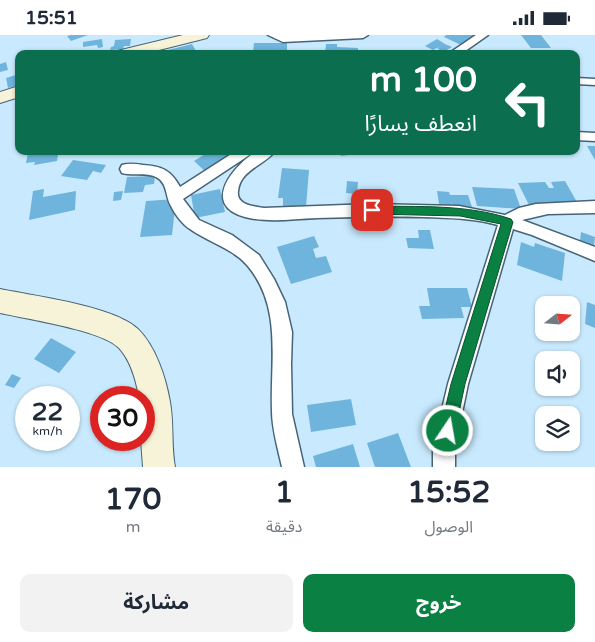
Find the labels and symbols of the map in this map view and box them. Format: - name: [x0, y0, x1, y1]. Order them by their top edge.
- pin: [351, 189, 393, 231]
- north arrow: [535, 296, 580, 341]
- speed limit sign: 30: [90, 386, 155, 451]
- position arrow: [421, 404, 473, 456]

